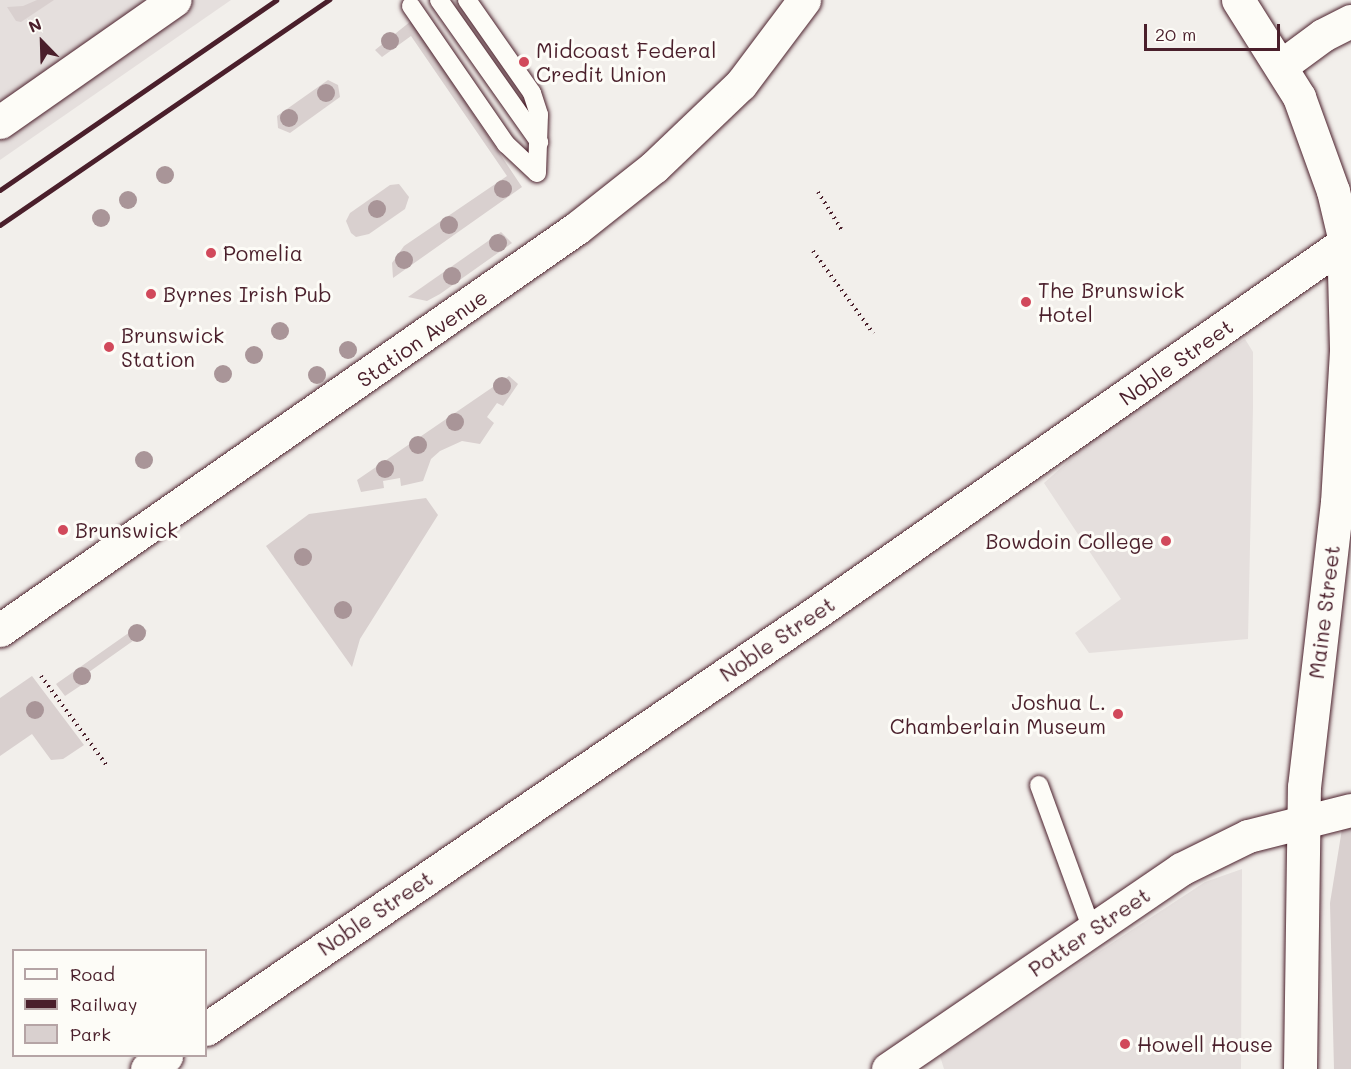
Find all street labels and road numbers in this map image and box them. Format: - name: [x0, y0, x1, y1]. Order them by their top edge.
- street label: Station Avenue: [352, 284, 492, 392]
- street label: Noble Street: [1114, 313, 1238, 411]
- street label: Maine Street: [1303, 544, 1345, 680]
- street label: Noble Street: [715, 591, 839, 687]
- street label: Noble Street: [313, 865, 437, 961]
- street label: Potter Street: [1024, 882, 1154, 982]

